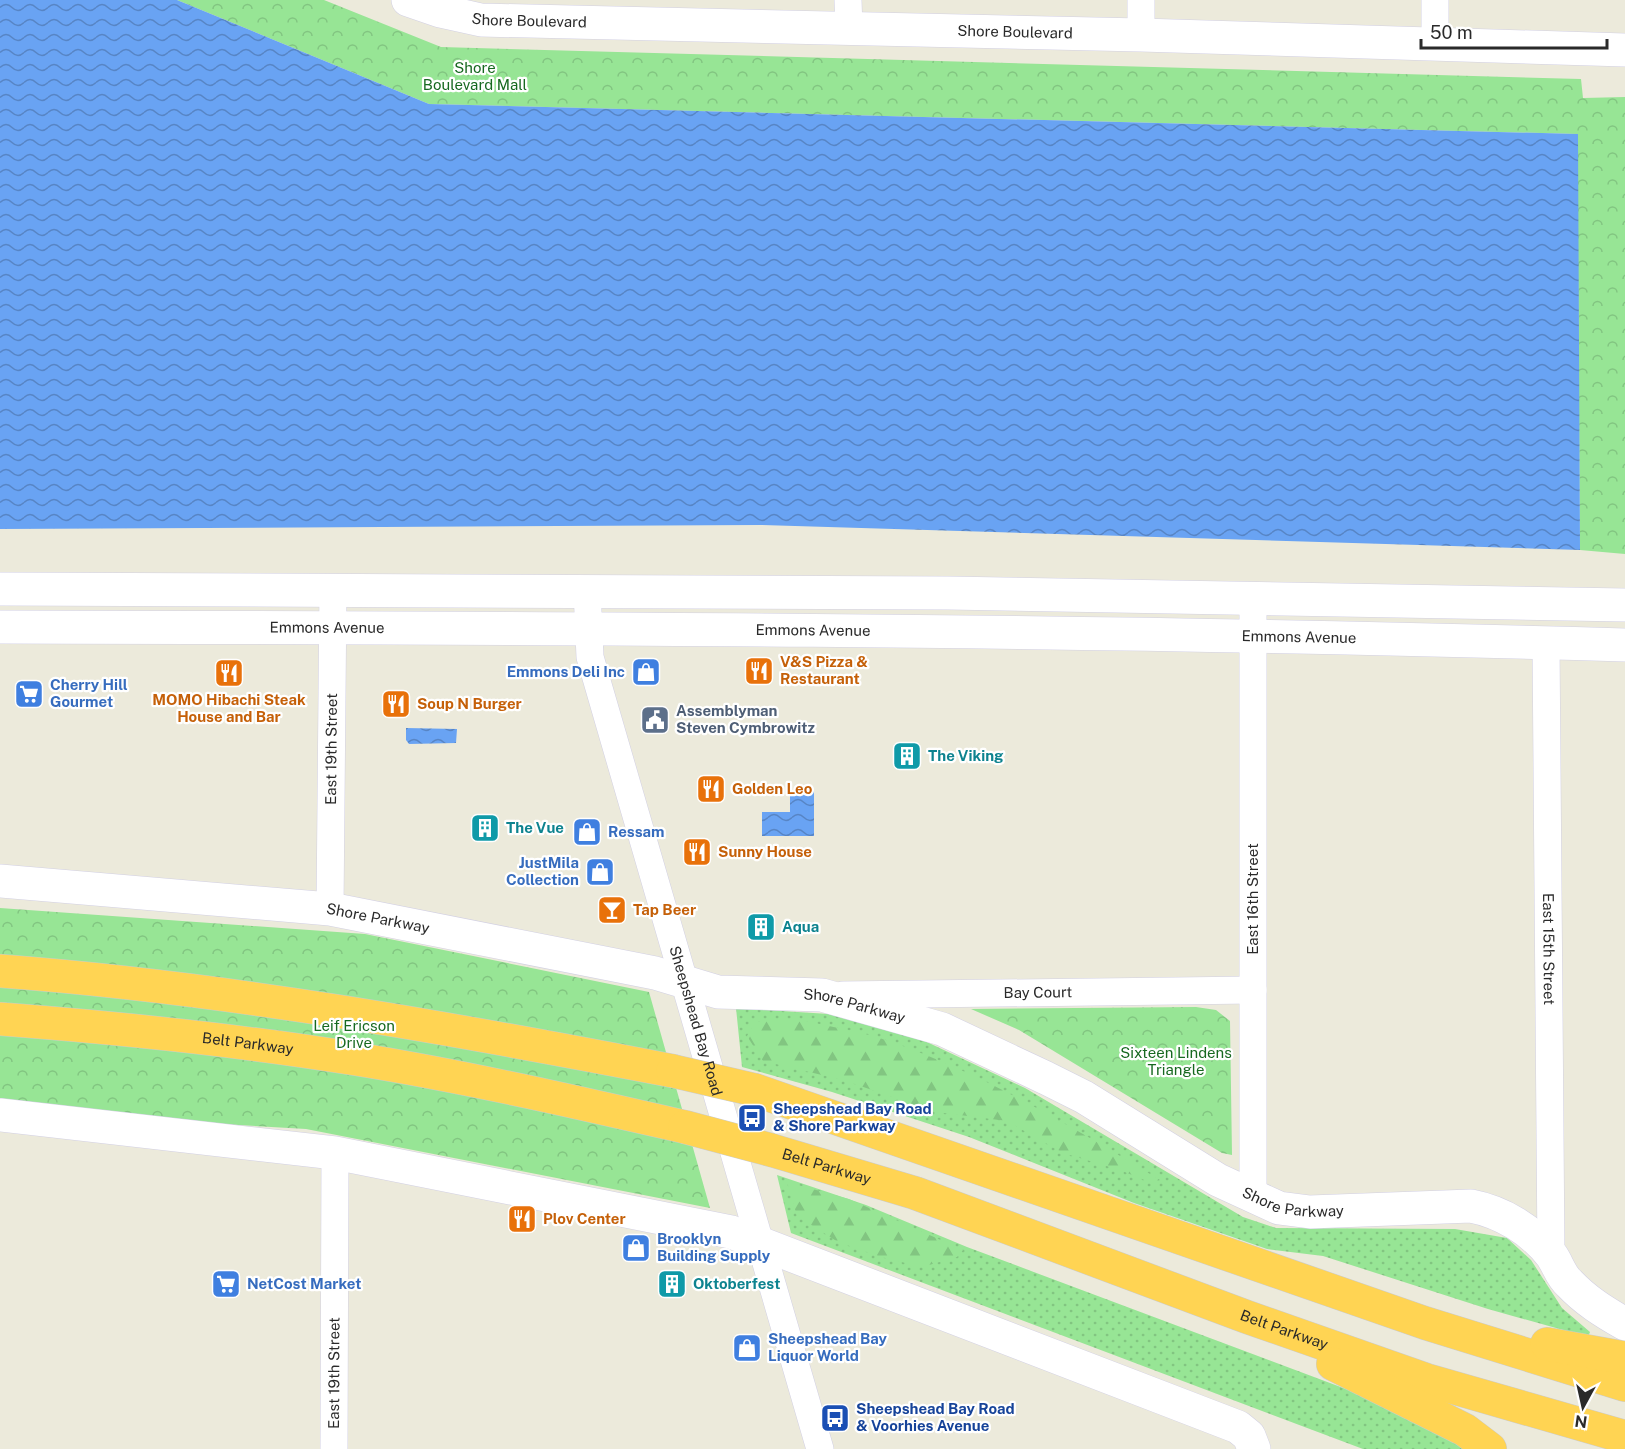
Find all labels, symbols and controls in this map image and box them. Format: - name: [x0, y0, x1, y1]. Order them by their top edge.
- street label: Shore Boulevard: [470, 9, 587, 30]
- scale bar: [1421, 12, 1607, 50]
- street label: Shore Boulevard: [957, 22, 1073, 41]
- text: 50 m: [1430, 22, 1473, 43]
- park label: Shore Boulevard Mall: [423, 59, 527, 93]
- street label: Emmons Avenue: [270, 619, 384, 636]
- street label: Emmons Avenue: [755, 621, 871, 639]
- street label: Emmons Avenue: [1241, 627, 1357, 646]
- place label: V&S Pizza & Restaurant: [780, 653, 868, 687]
- restaurant icon: V&S Pizza & Restaurant: [743, 655, 775, 687]
- shop icon: Emmons Deli Inc: [630, 656, 662, 688]
- restaurant icon: MOMO Hibachi Steak House and Bar: [213, 657, 245, 689]
- place label: Emmons Deli Inc: [507, 663, 625, 680]
- place label: Cherry Hill Gourmet: [50, 676, 128, 710]
- supermarket icon: Cherry Hill Gourmet: [13, 678, 45, 710]
- restaurant icon: Soup N Burger: [380, 688, 412, 720]
- place label: MOMO Hibachi Steak House and Bar: [152, 691, 306, 725]
- street label: East 19th Street: [322, 693, 340, 805]
- place label: Soup N Burger: [417, 695, 522, 712]
- place label: Assemblyman Steven Cymbrowitz: [676, 702, 815, 736]
- public building icon: Assemblyman Steven Cymbrowitz: [639, 704, 671, 736]
- building icon: The Viking: [891, 740, 923, 772]
- place label: The Viking: [928, 747, 1004, 764]
- restaurant icon: Golden Leo: [695, 773, 727, 805]
- place label: Golden Leo: [732, 780, 813, 797]
- building icon: The Vue: [469, 812, 501, 844]
- shop icon: Ressam: [571, 816, 603, 848]
- place label: The Vue: [506, 819, 564, 836]
- place label: Ressam: [608, 823, 665, 840]
- restaurant icon: Sunny House: [681, 836, 713, 868]
- place label: Sunny House: [718, 843, 812, 860]
- street label: East 16th Street: [1244, 843, 1261, 955]
- place label: JustMila Collection: [506, 854, 579, 888]
- shop icon: JustMila Collection: [584, 856, 616, 888]
- street label: East 15th Street: [1540, 893, 1558, 1005]
- bar icon: Tap Beer: [596, 894, 628, 926]
- street label: Shore Parkway: [325, 899, 431, 936]
- place label: Tap Beer: [633, 901, 696, 918]
- building icon: Aqua: [745, 911, 777, 943]
- place label: Aqua: [782, 918, 819, 935]
- street label: Sheepshead Bay Road: [666, 944, 726, 1098]
- street label: Bay Court: [1003, 983, 1073, 1001]
- street label: Shore Parkway: [803, 985, 907, 1026]
- park label: Leif Ericson Drive: [313, 1017, 395, 1051]
- street label: Belt Parkway: [201, 1029, 295, 1057]
- park label: Sixteen Lindens Triangle: [1120, 1044, 1232, 1078]
- place label: Sheepshead Bay Road & Shore Parkway: [773, 1100, 932, 1134]
- bus stop icon: Sheepshead Bay Road & Shore Parkway: [736, 1102, 768, 1134]
- street label: Belt Parkway: [780, 1145, 873, 1187]
- street label: Shore Parkway: [1240, 1183, 1344, 1220]
- restaurant icon: Plov Center: [506, 1203, 538, 1235]
- place label: Plov Center: [543, 1210, 626, 1227]
- place label: Brooklyn Building Supply: [657, 1230, 771, 1264]
- shop icon: Brooklyn Building Supply: [620, 1232, 652, 1264]
- supermarket icon: NetCost Market: [210, 1268, 242, 1300]
- building icon: Oktoberfest: [656, 1268, 688, 1300]
- place label: NetCost Market: [247, 1275, 361, 1292]
- place label: Oktoberfest: [693, 1275, 780, 1292]
- street label: Belt Parkway: [1238, 1306, 1330, 1353]
- street label: East 19th Street: [325, 1317, 342, 1429]
- place label: Sheepshead Bay Liquor World: [768, 1330, 888, 1364]
- shop icon: Sheepshead Bay Liquor World: [731, 1332, 763, 1364]
- north arrow: [1553, 1377, 1613, 1437]
- place label: Sheepshead Bay Road & Voorhies Avenue: [856, 1400, 1015, 1434]
- bus stop icon: Sheepshead Bay Road & Voorhies Avenue: [819, 1402, 851, 1434]
- text: N: [1573, 1411, 1589, 1432]

